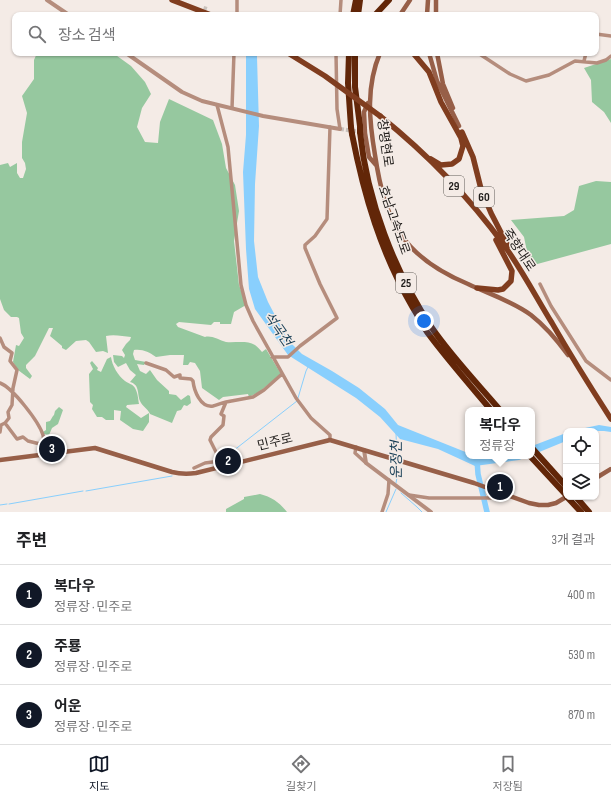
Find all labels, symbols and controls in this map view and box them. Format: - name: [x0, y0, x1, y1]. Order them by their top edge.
- search box: [12, 12, 599, 56]
- icon: search: [26, 23, 48, 45]
- text: 장소 검색: [58, 26, 116, 45]
- street label: 창평현로: [374, 118, 396, 168]
- road number: 29: [444, 176, 464, 196]
- street label: 호남고속도로: [375, 183, 413, 257]
- road number: 60: [474, 187, 494, 207]
- street label: 죽향대로: [499, 226, 539, 274]
- road number: 25: [396, 273, 416, 293]
- water label: 석곡천: [260, 308, 297, 351]
- your location: [414, 311, 434, 331]
- popup: [465, 407, 535, 459]
- text: 복다우: [479, 416, 521, 435]
- map controls: [563, 428, 599, 500]
- button: locate: [563, 428, 599, 464]
- street label: 민주로: [256, 430, 294, 454]
- pin: 3: [39, 434, 65, 464]
- text: 정류장: [479, 438, 515, 454]
- water label: 운정천: [388, 440, 405, 479]
- pin: 2: [215, 446, 241, 476]
- button: layers: [563, 464, 599, 500]
- pin: 1: [487, 472, 513, 502]
- text: 주변: [16, 531, 47, 551]
- text: 3개 결과: [552, 532, 595, 548]
- text: 복다우: [54, 577, 95, 596]
- text: 1: [26, 587, 32, 603]
- text: 400 m: [568, 587, 595, 603]
- text: 정류장 · 민주로: [54, 599, 132, 615]
- text: 주룡: [54, 637, 82, 656]
- text: 2: [26, 647, 32, 663]
- text: 530 m: [568, 647, 595, 663]
- text: 정류장 · 민주로: [54, 659, 132, 675]
- text: 어운: [54, 697, 82, 716]
- text: 3: [26, 707, 32, 723]
- text: 870 m: [568, 707, 595, 723]
- text: 정류장 · 민주로: [54, 719, 132, 735]
- tab: 지도: [88, 753, 110, 793]
- tab: 길찾기: [286, 753, 316, 793]
- tab: 저장됨: [493, 753, 523, 793]

